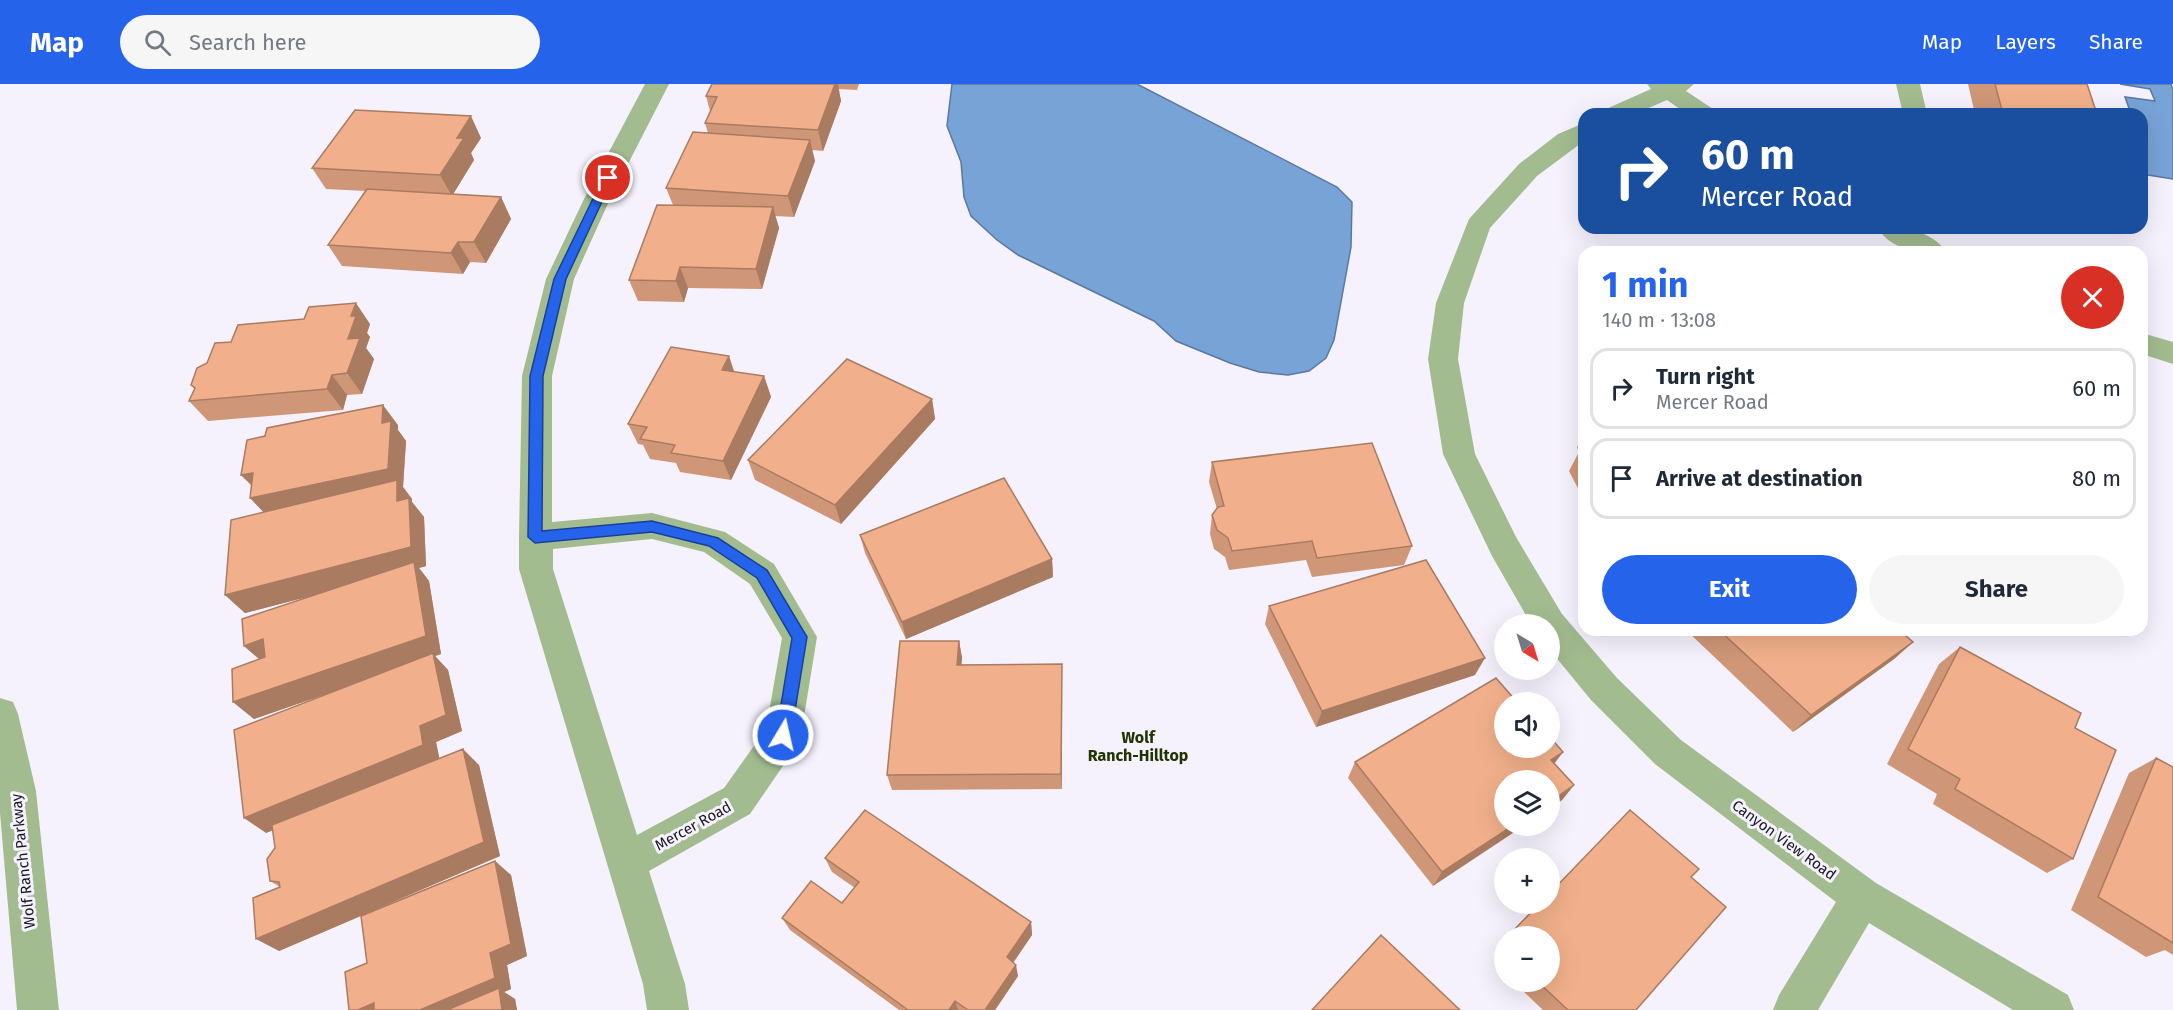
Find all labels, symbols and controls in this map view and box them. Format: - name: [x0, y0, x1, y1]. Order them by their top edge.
- search box: [120, 15, 540, 69]
- text: Map: [30, 26, 84, 59]
- icon: search: [141, 26, 174, 59]
- text: Search here: [189, 29, 307, 56]
- text: Map: [1922, 29, 1962, 55]
- text: Layers: [1995, 29, 2056, 55]
- text: Share: [2089, 29, 2143, 55]
- text: 60 m: [1701, 130, 1795, 180]
- icon: right: [1602, 132, 1680, 210]
- pin: [582, 152, 633, 203]
- icon: arrive: [591, 161, 624, 194]
- text: Mercer Road: [1701, 181, 1853, 213]
- text: 1 min: [1602, 263, 1689, 307]
- button: close: [2061, 266, 2124, 329]
- text: 140 m · 13:08: [1602, 308, 1716, 332]
- text: Turn right: [1656, 363, 1755, 390]
- icon: right: [1605, 372, 1638, 405]
- text: 60 m: [2072, 375, 2121, 402]
- text: Mercer Road: [1656, 390, 1769, 414]
- icon: arrive: [1605, 462, 1638, 495]
- text: Arrive at destination: [1656, 465, 1863, 492]
- text: 80 m: [2072, 465, 2121, 492]
- button: Exit: [1602, 555, 1857, 624]
- button: Share: [1869, 555, 2124, 624]
- north arrow: [1494, 614, 1560, 680]
- map controls: [1494, 614, 1560, 992]
- button: sound: [1494, 692, 1560, 758]
- position arrow: [751, 703, 815, 767]
- district label: Wolf Ranch-Hilltop: [1088, 728, 1188, 765]
- button: layers: [1494, 770, 1560, 836]
- street label: Wolf Ranch Parkway: [7, 792, 39, 929]
- street label: Canyon View Road: [1729, 796, 1839, 884]
- street label: Mercer Road: [652, 798, 734, 854]
- button: +: [1494, 848, 1560, 914]
- button: −: [1494, 926, 1560, 992]

